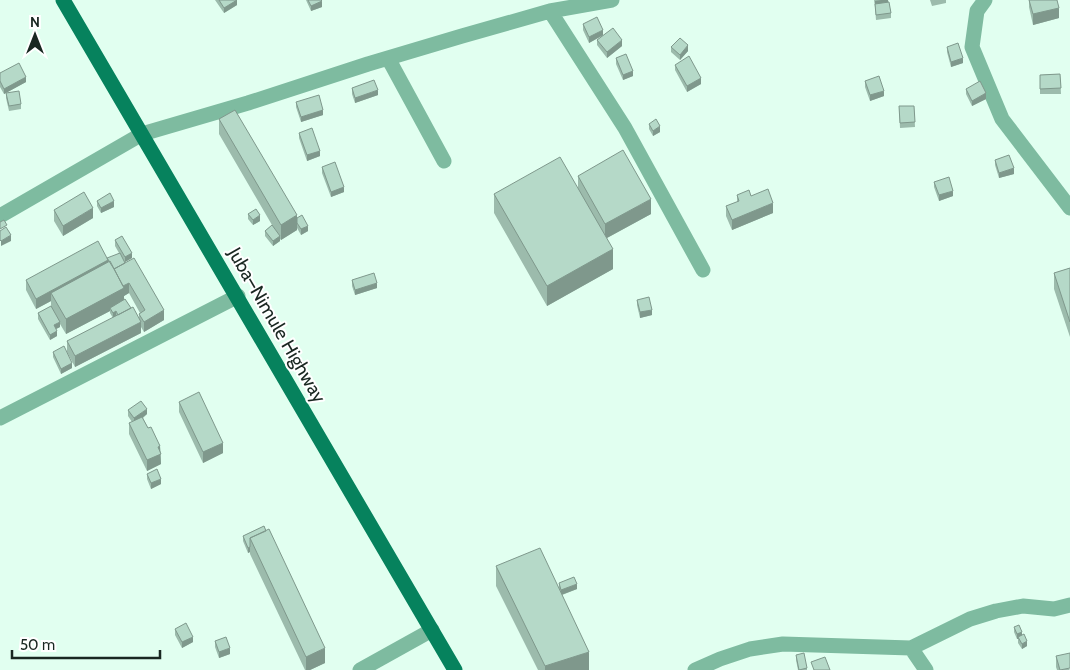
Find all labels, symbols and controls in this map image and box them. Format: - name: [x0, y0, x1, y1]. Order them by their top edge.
- north arrow: [10, 10, 60, 60]
- text: N: [30, 13, 40, 31]
- street label: Juba–Nimule Highway: [223, 242, 331, 407]
- scale bar: [12, 628, 160, 660]
- text: 50 m: [20, 636, 55, 654]

